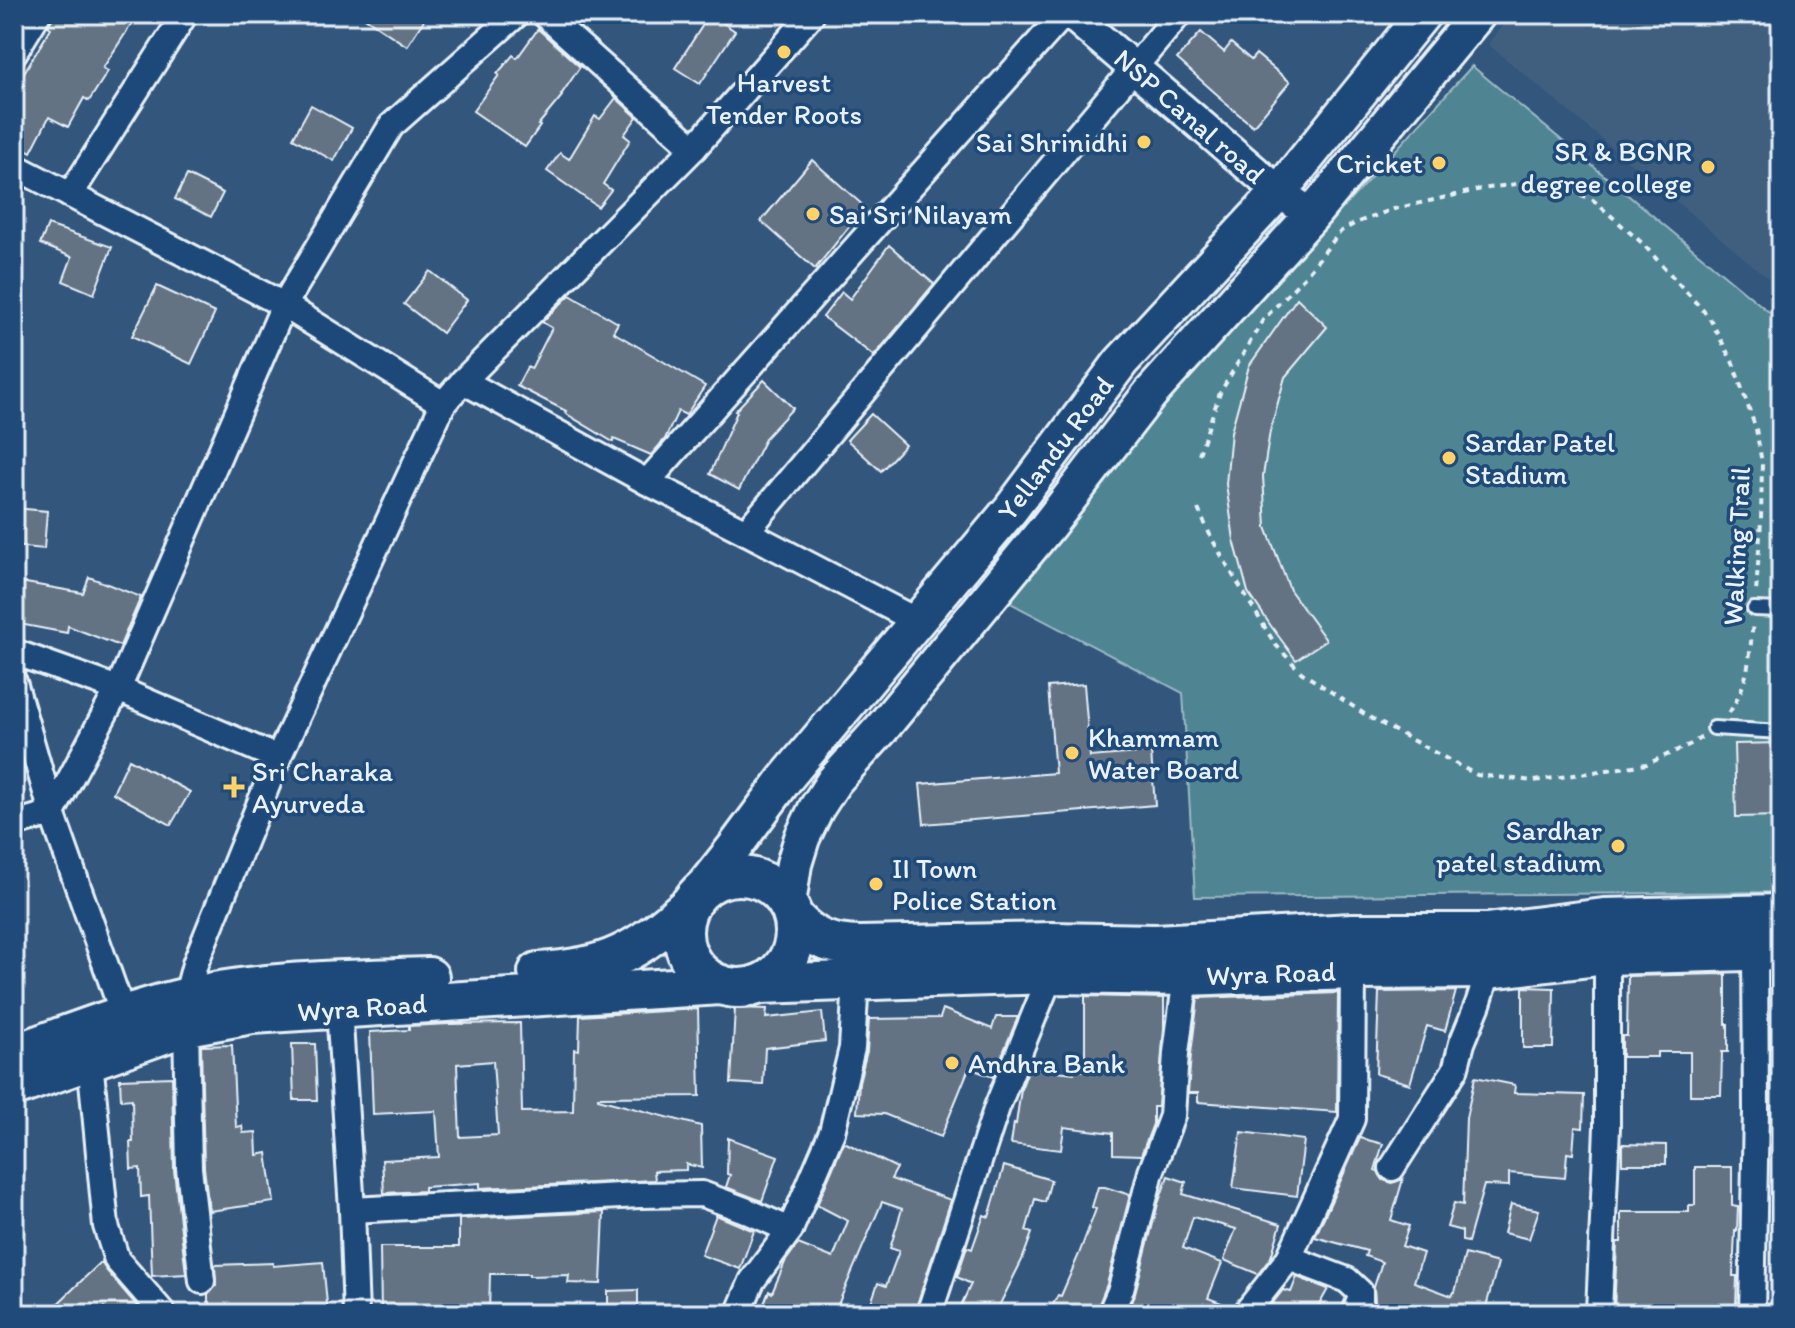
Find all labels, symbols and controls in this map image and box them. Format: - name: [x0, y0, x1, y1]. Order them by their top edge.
- street label: NSP Canal road: [1107, 41, 1273, 191]
- marker: Harvest Tender Roots: [775, 43, 793, 61]
- place label: Harvest Tender Roots: [706, 65, 862, 131]
- place label: Sai Shrinidhi: [976, 125, 1128, 159]
- marker: Sai Shrinidhi: [1135, 133, 1153, 151]
- place label: SR & BGNR degree college: [1520, 134, 1692, 200]
- place label: Cricket: [1336, 146, 1423, 180]
- marker: Cricket: [1430, 154, 1448, 172]
- marker: SR & BGNR degree college: [1699, 158, 1717, 176]
- place label: Sai Sri Nilayam: [829, 197, 1013, 231]
- marker: Sai Sri Nilayam: [804, 205, 822, 223]
- street label: Yellandu Road: [990, 369, 1120, 527]
- place label: Sardar Patel Stadium: [1465, 425, 1615, 491]
- marker: Sardar Patel Stadium: [1440, 449, 1458, 467]
- street label: Walking Trail: [1715, 465, 1757, 626]
- place label: Khammam Water Board: [1088, 720, 1240, 786]
- marker: Khammam Water Board: [1063, 744, 1081, 762]
- place label: Sri Charaka Ayurveda: [252, 754, 394, 820]
- marker: Sri Charaka Ayurveda: [223, 776, 245, 798]
- place label: Sardhar patel stadium: [1436, 813, 1602, 879]
- marker: Sardhar patel stadium: [1609, 837, 1627, 855]
- place label: II Town Police Station: [892, 851, 1057, 917]
- marker: II Town Police Station: [867, 875, 885, 893]
- street label: Wyra Road: [1206, 954, 1336, 992]
- street label: Wyra Road: [296, 986, 428, 1028]
- place label: Andhra Bank: [968, 1046, 1125, 1080]
- marker: Andhra Bank: [943, 1054, 961, 1072]

